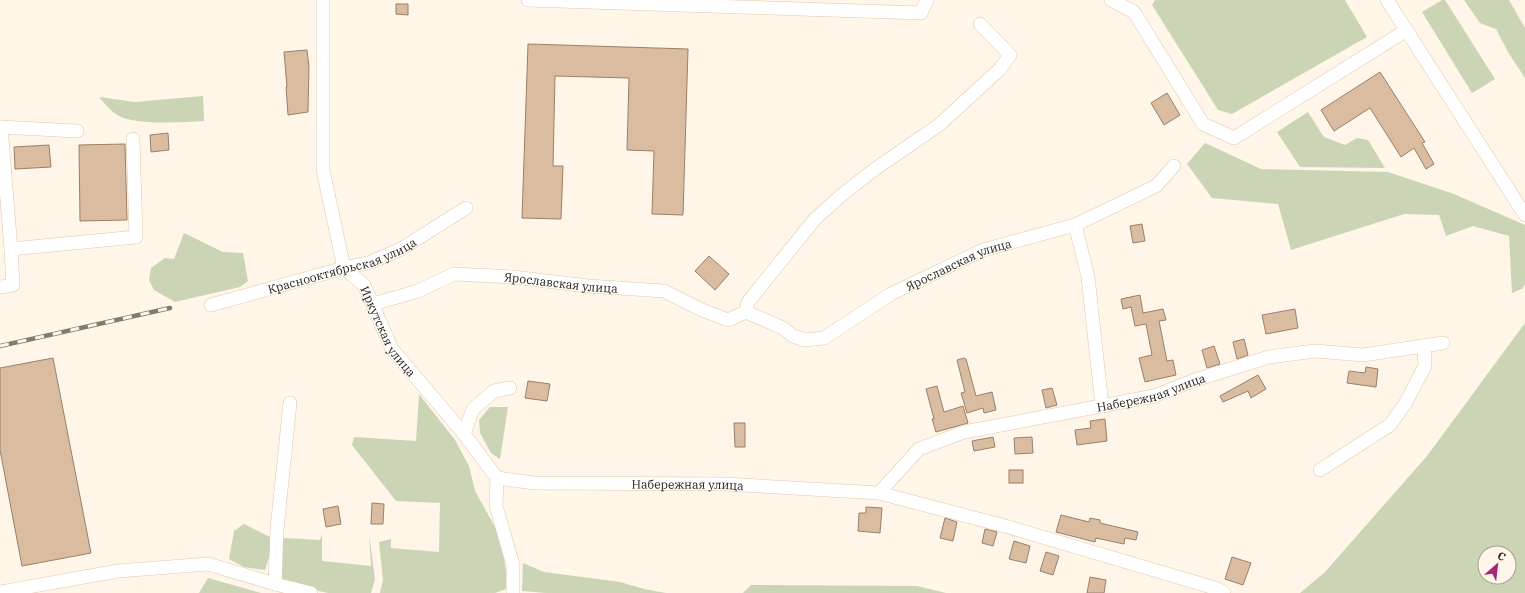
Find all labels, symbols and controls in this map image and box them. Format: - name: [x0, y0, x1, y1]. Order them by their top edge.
- street label: Краснооктябрьская улица: [266, 234, 419, 296]
- street label: Ярославская улица: [903, 235, 1013, 293]
- street label: Ярославская улица: [504, 269, 619, 295]
- street label: Иркутская улица: [358, 284, 420, 380]
- street label: Набережная улица: [1095, 370, 1207, 414]
- street label: Набережная улица: [631, 476, 745, 493]
- north arrow: [1477, 545, 1517, 585]
- text: С: [1495, 548, 1508, 564]

